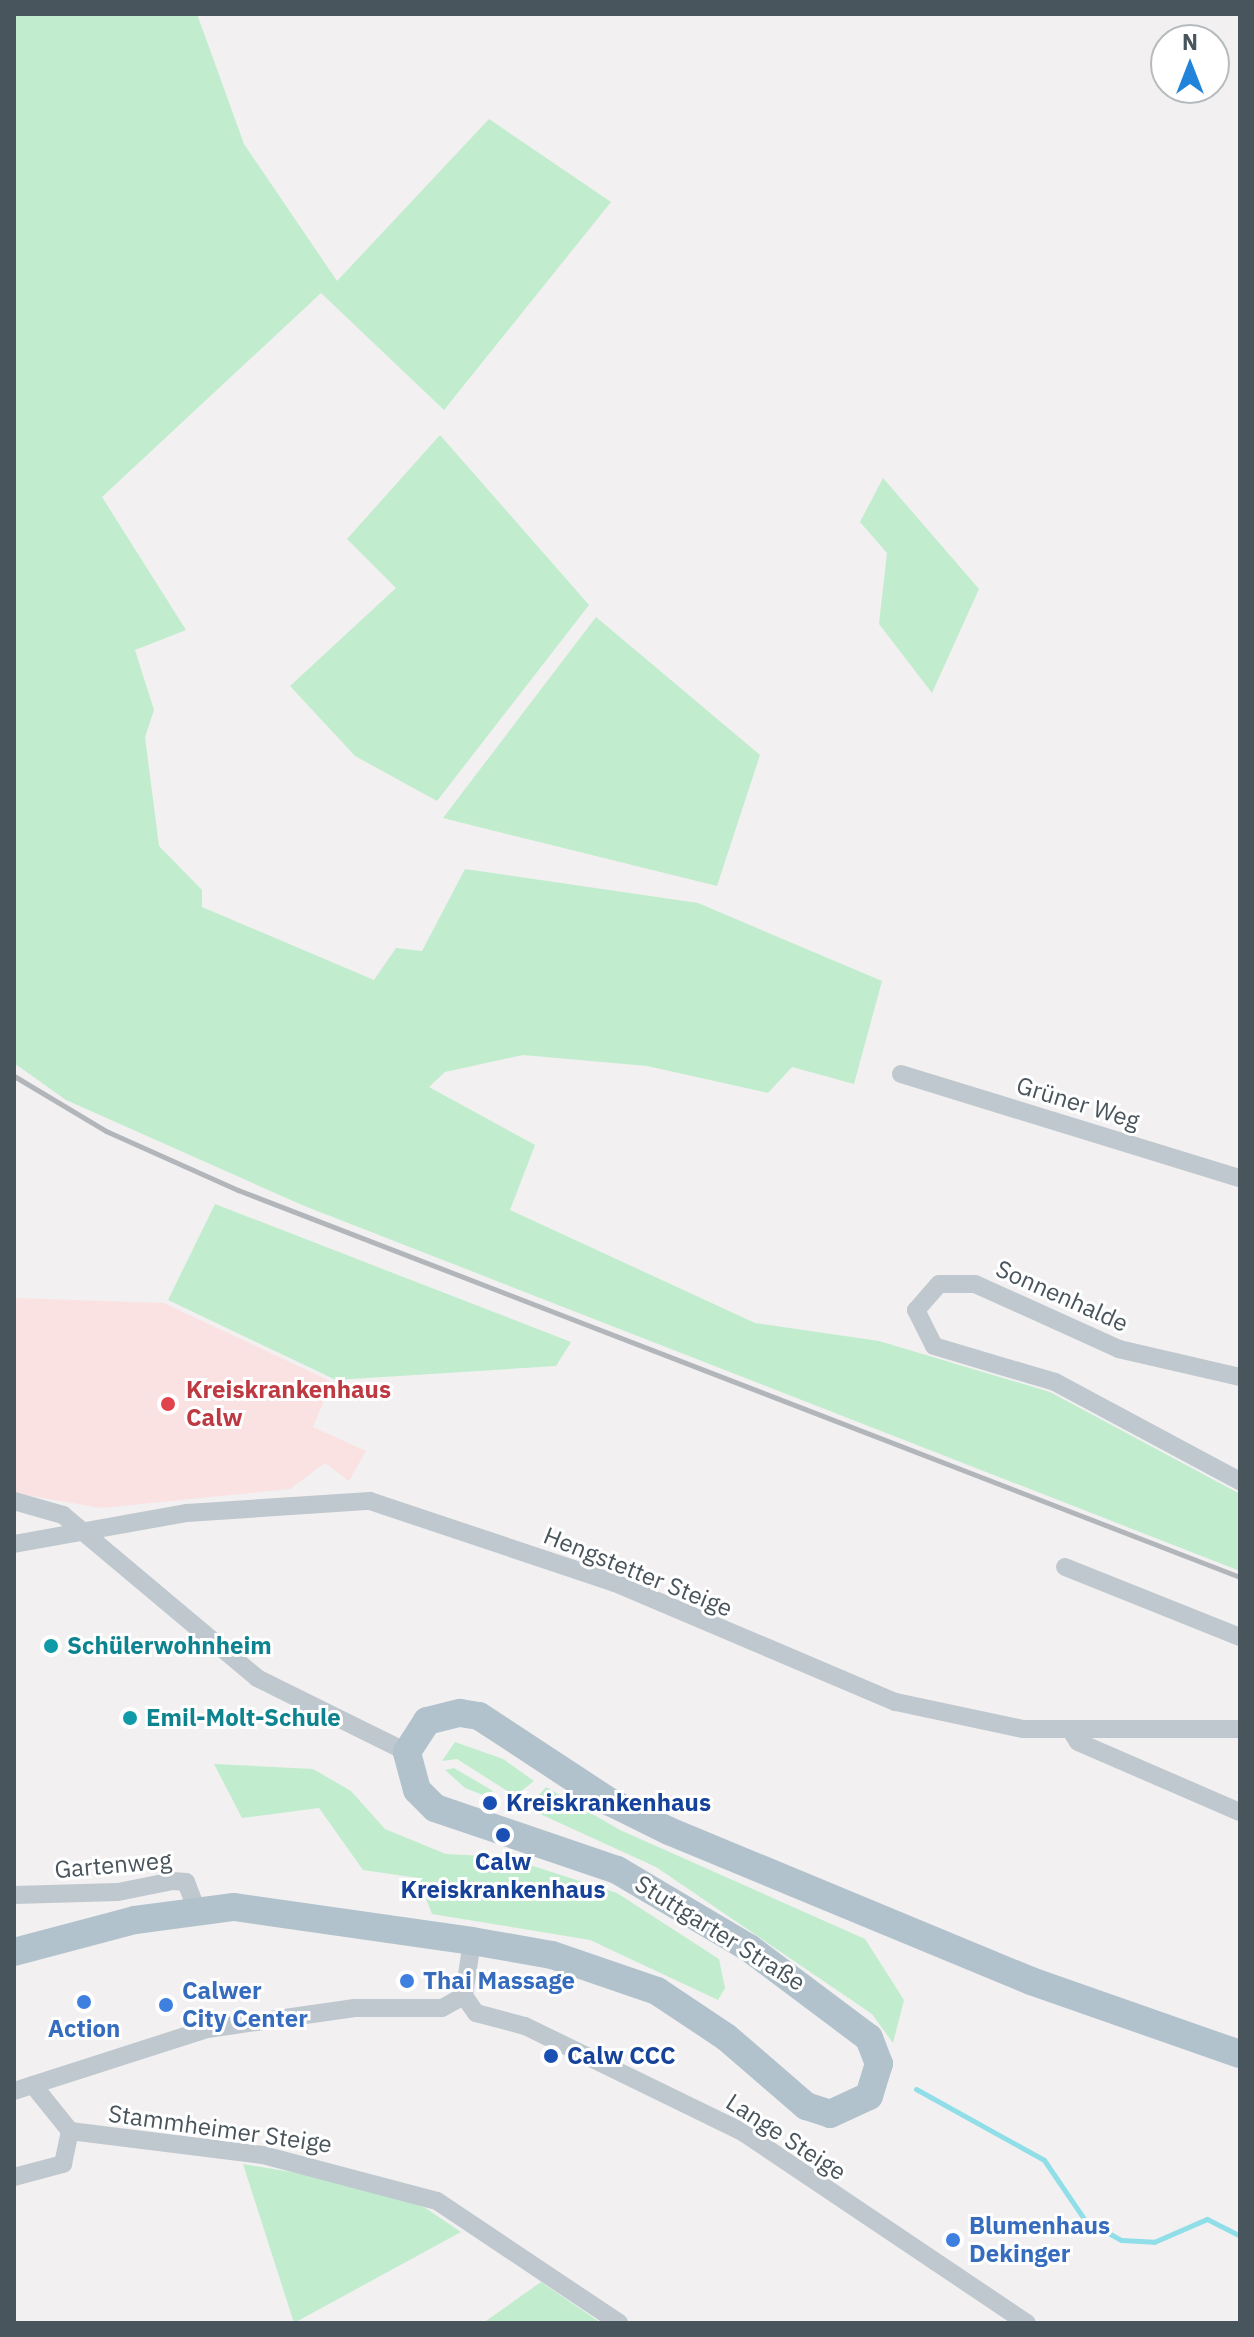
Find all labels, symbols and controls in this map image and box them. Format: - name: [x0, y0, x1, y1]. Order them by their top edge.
- north arrow: [1150, 24, 1230, 104]
- text: N: [1182, 27, 1198, 56]
- street label: Grüner Weg: [1013, 1071, 1143, 1135]
- street label: Sonnenhalde: [991, 1254, 1133, 1338]
- place label: Kreiskrankenhaus Calw: [186, 1376, 391, 1432]
- marker: Kreiskrankenhaus Calw: [157, 1393, 179, 1415]
- street label: Hengstetter Steige: [540, 1521, 736, 1623]
- place label: Schülerwohnheim: [67, 1632, 272, 1660]
- marker: Schülerwohnheim: [42, 1637, 60, 1655]
- place label: Emil-Molt-Schule: [146, 1704, 341, 1732]
- marker: Emil-Molt-Schule: [121, 1709, 139, 1727]
- place label: Kreiskrankenhaus: [506, 1789, 711, 1817]
- marker: Kreiskrankenhaus: [481, 1794, 499, 1812]
- marker: Calw Kreiskrankenhaus: [494, 1826, 512, 1844]
- street label: Gartenweg: [53, 1846, 173, 1884]
- place label: Calw Kreiskrankenhaus: [400, 1848, 606, 1904]
- street label: Stuttgarter Straße: [630, 1869, 810, 1997]
- place label: Thai Massage: [423, 1967, 575, 1995]
- marker: Thai Massage: [398, 1972, 416, 1990]
- place label: Calwer City Center: [182, 1977, 308, 2033]
- marker: Action: [75, 1993, 93, 2011]
- marker: Calwer City Center: [157, 1996, 175, 2014]
- place label: Action: [48, 2015, 120, 2043]
- place label: Calw CCC: [567, 2042, 676, 2070]
- marker: Calw CCC: [542, 2047, 560, 2065]
- street label: Lange Steige: [721, 2088, 851, 2186]
- street label: Stammheimer Steige: [106, 2099, 334, 2159]
- place label: Blumenhaus Dekinger: [969, 2212, 1110, 2268]
- marker: Blumenhaus Dekinger: [944, 2231, 962, 2249]

